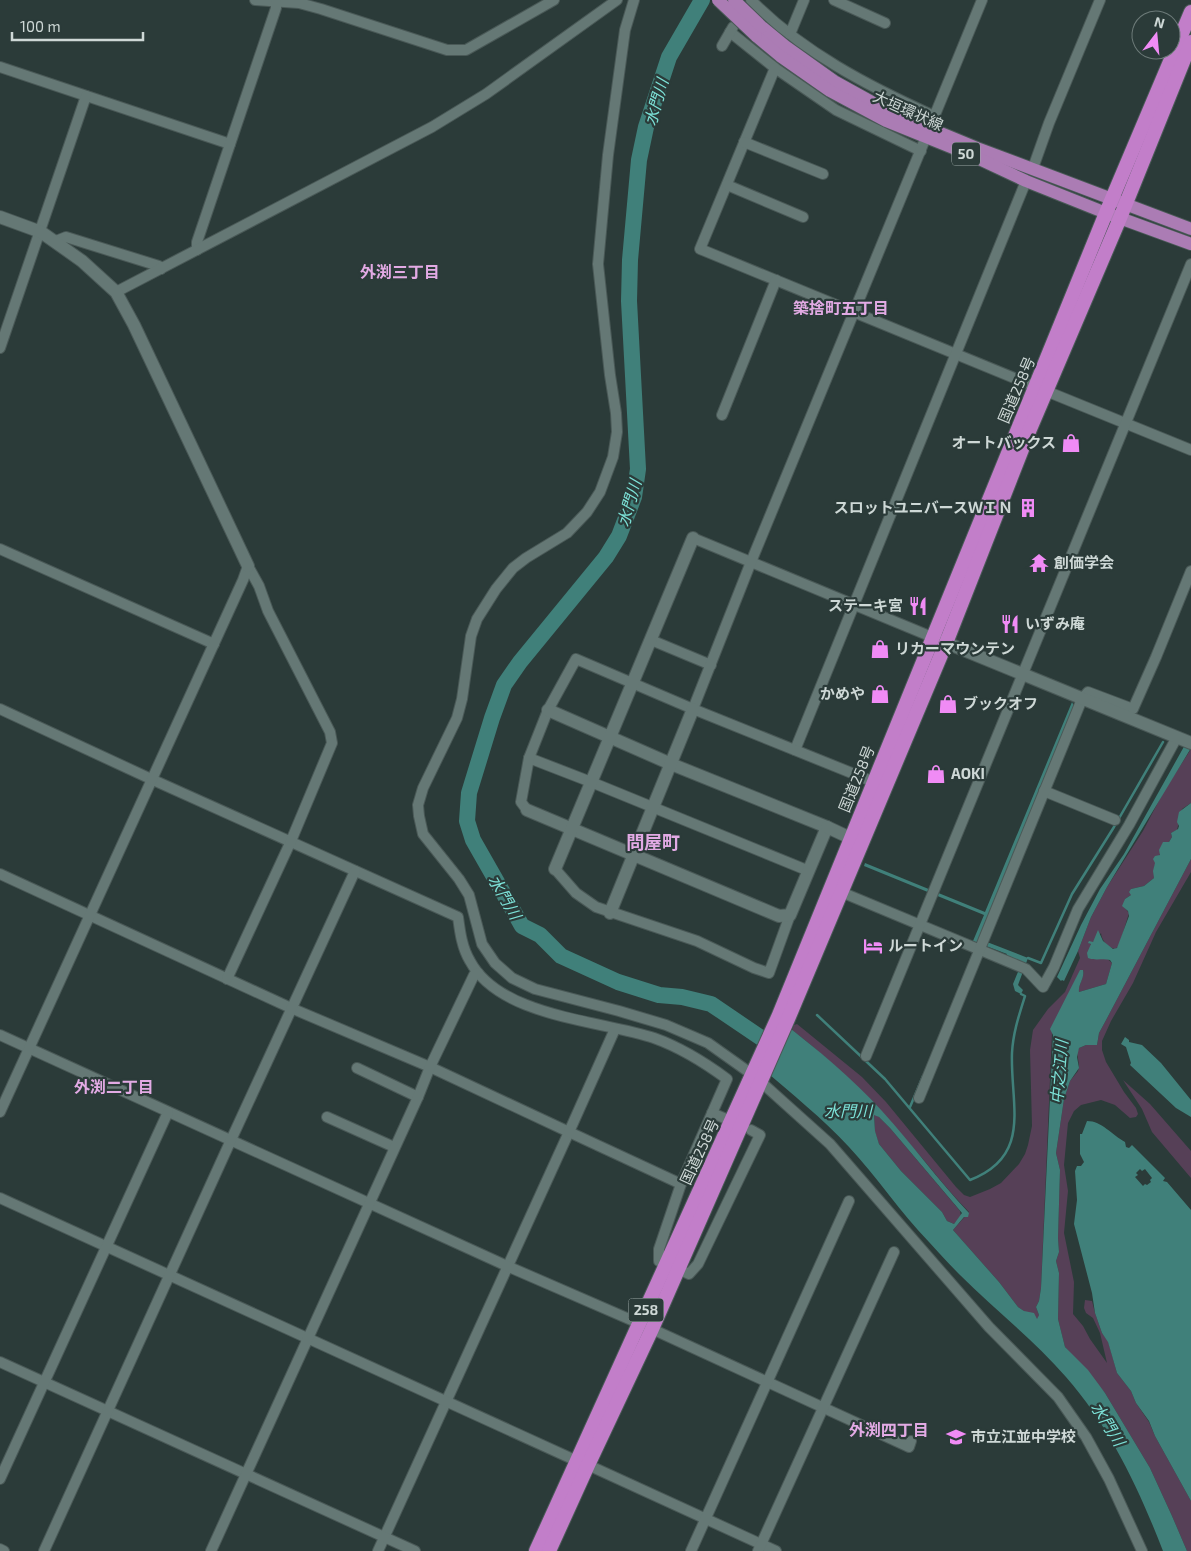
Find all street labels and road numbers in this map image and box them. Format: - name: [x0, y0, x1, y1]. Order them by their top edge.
- street label: 大垣環状線: [870, 87, 946, 134]
- road number: 50: [952, 142, 980, 166]
- street label: 国道258号: [994, 354, 1038, 426]
- street label: 国道258号: [835, 743, 878, 815]
- street label: 国道258号: [676, 1116, 722, 1187]
- road number: 258: [628, 1298, 664, 1322]

